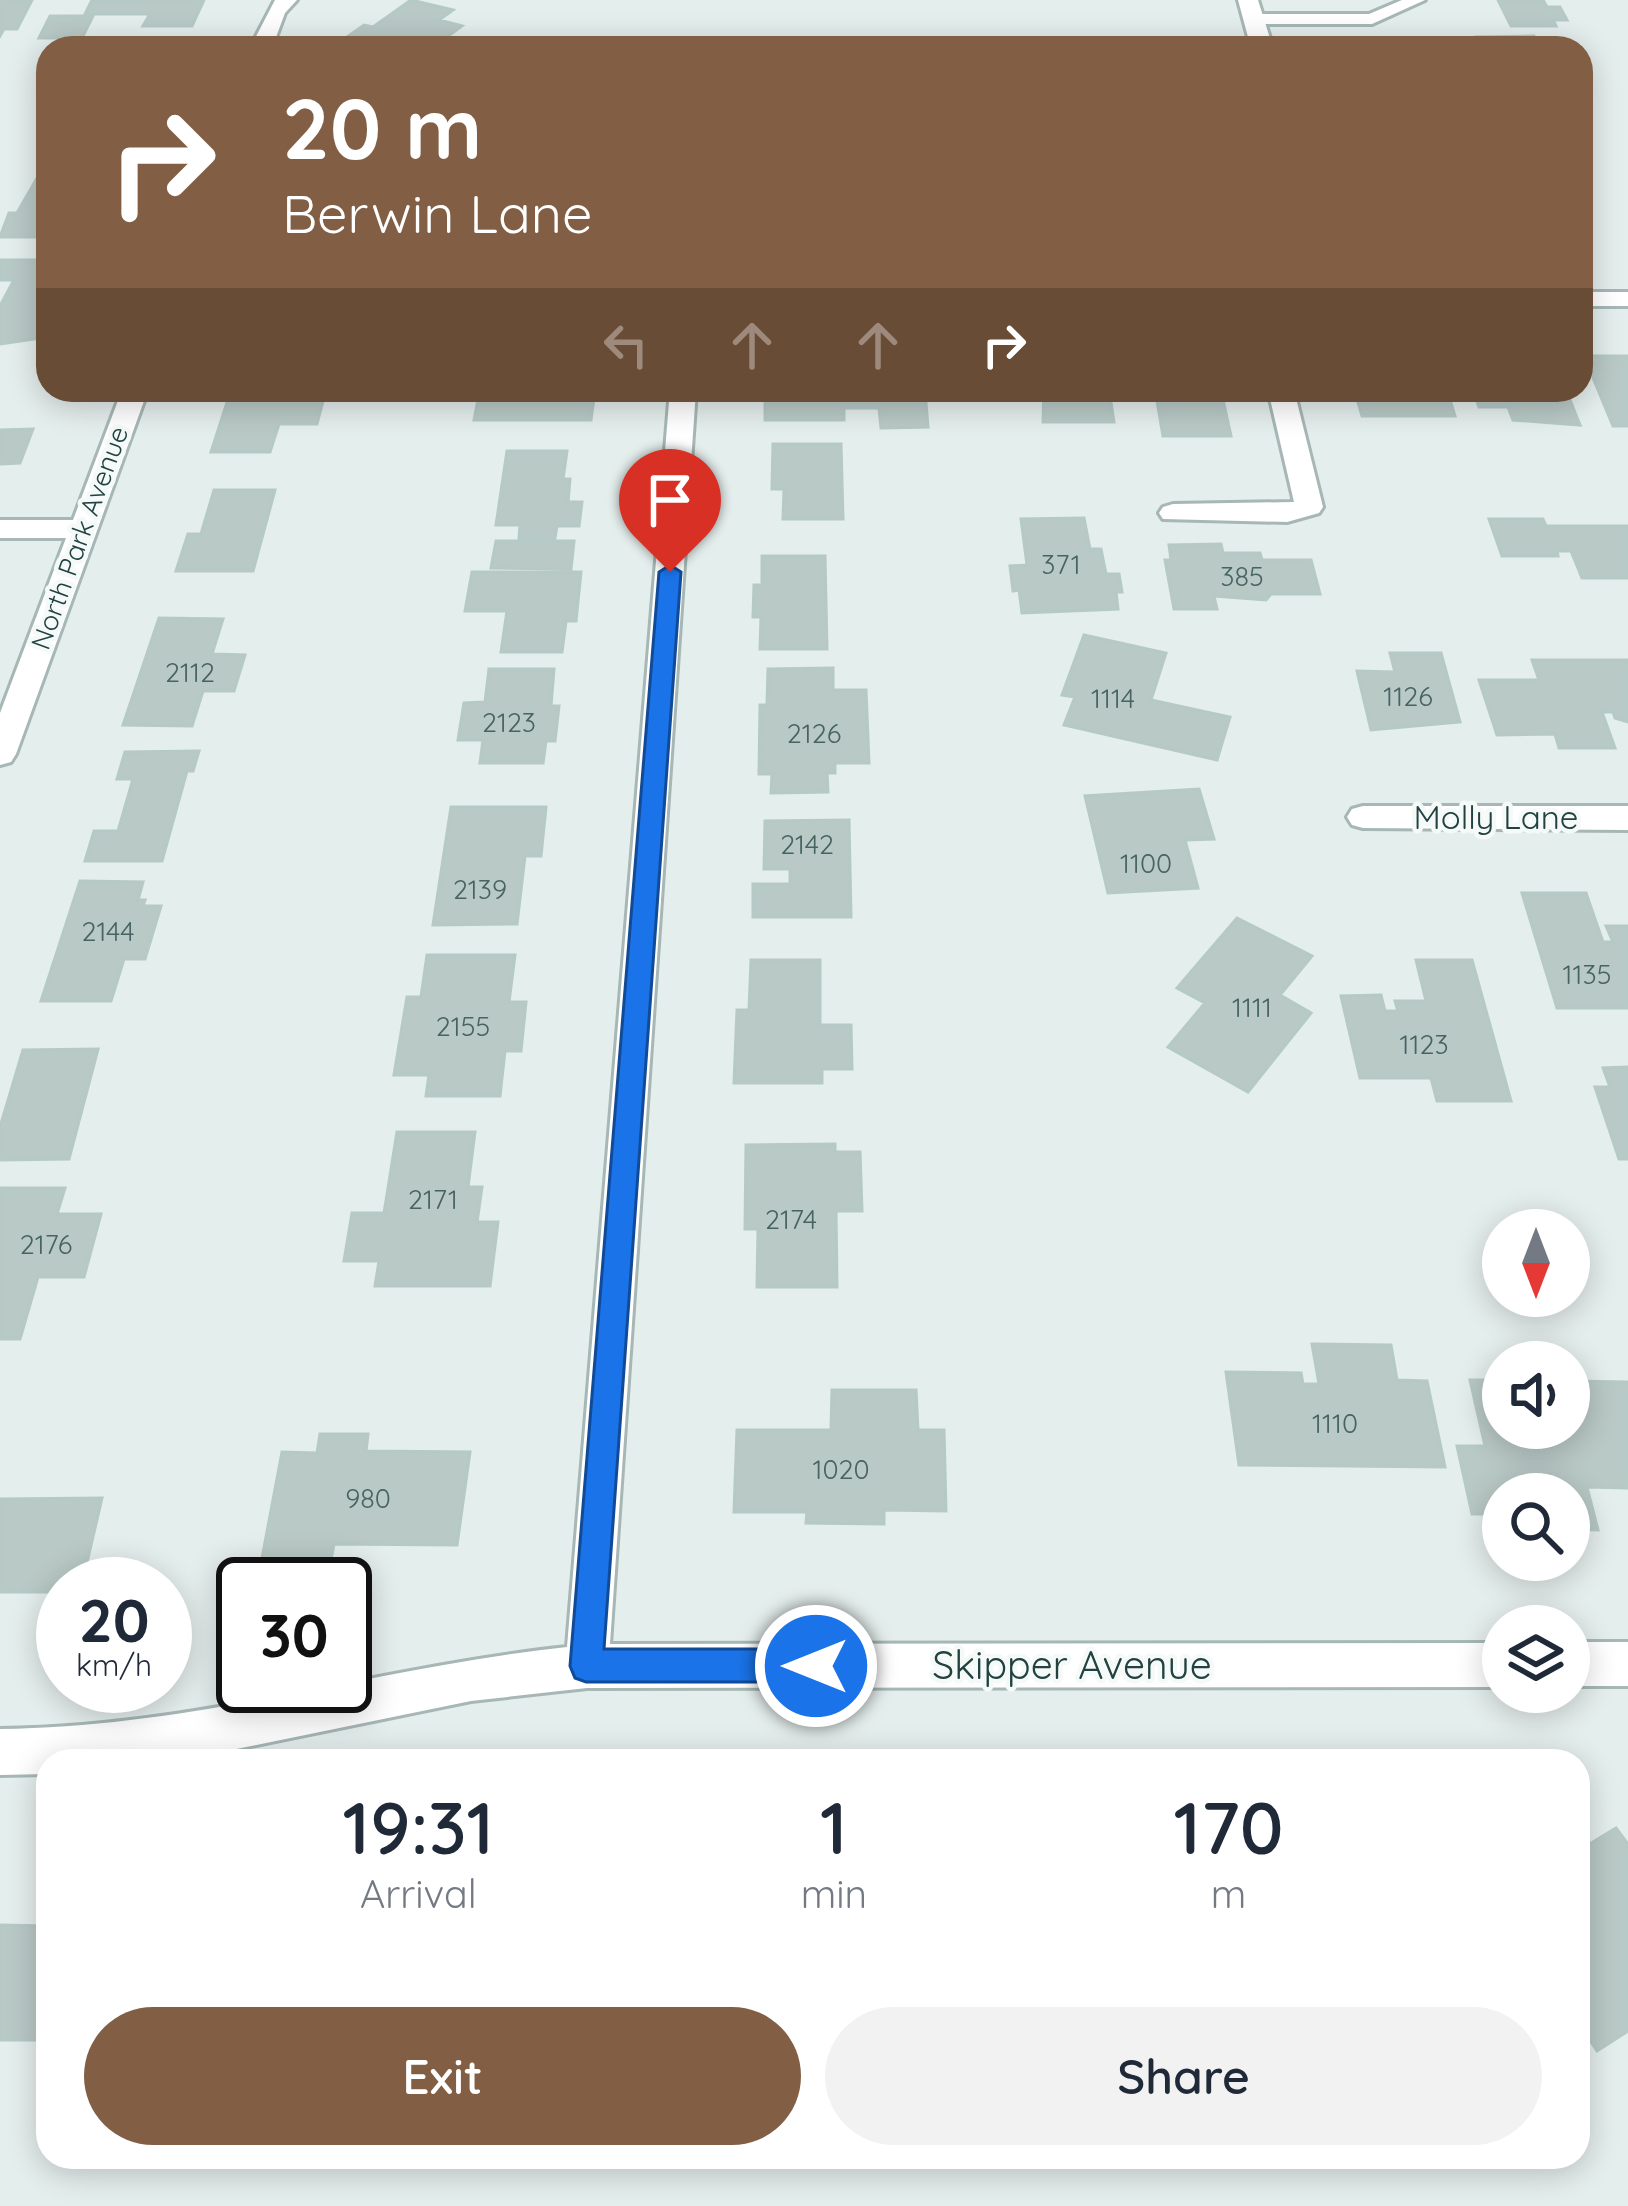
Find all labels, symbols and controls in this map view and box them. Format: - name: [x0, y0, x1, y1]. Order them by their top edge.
- text: 20 m: [282, 75, 482, 180]
- icon: right: [84, 84, 240, 240]
- text: Berwin Lane: [282, 179, 592, 247]
- icon: left: [593, 312, 659, 378]
- icon: ahead: [719, 312, 785, 378]
- icon: ahead: [845, 312, 911, 378]
- icon: right: [971, 312, 1037, 378]
- street label: North Park Avenue: [23, 421, 135, 654]
- pin: [619, 449, 721, 572]
- icon: arrive: [637, 467, 703, 533]
- house number: 371: [1041, 547, 1081, 581]
- house number: 385: [1220, 559, 1264, 593]
- house number: 2112: [165, 655, 215, 689]
- house number: 1126: [1383, 679, 1433, 713]
- house number: 1114: [1091, 681, 1135, 715]
- house number: 2123: [482, 705, 536, 739]
- house number: 2126: [787, 716, 841, 750]
- street label: Molly Lane: [1414, 796, 1578, 837]
- house number: 2142: [780, 827, 834, 861]
- house number: 1100: [1120, 846, 1172, 880]
- house number: 2139: [453, 872, 507, 906]
- house number: 2144: [81, 914, 135, 948]
- house number: 1135: [1563, 957, 1611, 991]
- house number: 1111: [1232, 990, 1272, 1024]
- house number: 2155: [436, 1009, 490, 1043]
- house number: 1123: [1399, 1027, 1449, 1061]
- house number: 2171: [408, 1182, 458, 1216]
- house number: 2174: [765, 1202, 817, 1236]
- north arrow: [1482, 1209, 1590, 1317]
- map controls: [1482, 1209, 1590, 1713]
- house number: 2176: [20, 1227, 72, 1261]
- button: sound: [1482, 1341, 1590, 1449]
- house number: 1110: [1312, 1406, 1358, 1440]
- house number: 1020: [812, 1452, 870, 1486]
- button: search: [1482, 1473, 1590, 1581]
- house number: 980: [345, 1481, 391, 1515]
- speed limit sign: 30: [216, 1557, 372, 1713]
- text: 20: [79, 1582, 149, 1657]
- position arrow: [753, 1603, 879, 1729]
- button: layers: [1482, 1605, 1590, 1713]
- street label: Skipper Avenue: [932, 1640, 1212, 1689]
- text: km/h: [76, 1646, 152, 1684]
- text: 19:31: [342, 1782, 494, 1872]
- text: 1: [820, 1782, 848, 1872]
- text: 170: [1174, 1782, 1284, 1872]
- text: Arrival: [360, 1869, 477, 1918]
- text: min: [801, 1869, 867, 1918]
- text: m: [1211, 1869, 1246, 1918]
- button: Exit: [84, 2007, 801, 2145]
- button: Share: [825, 2007, 1542, 2145]

